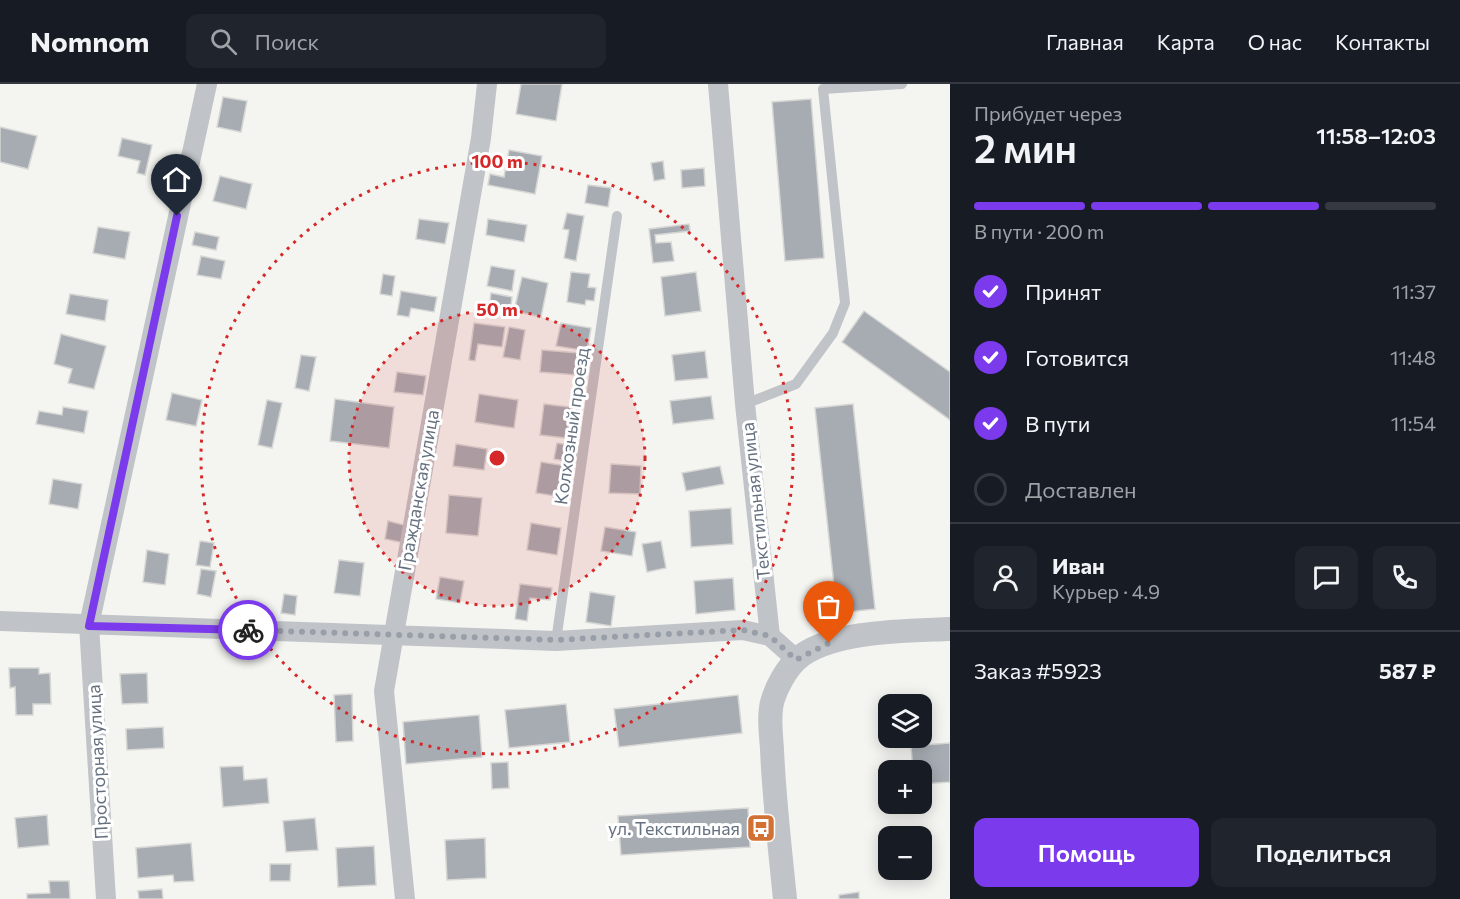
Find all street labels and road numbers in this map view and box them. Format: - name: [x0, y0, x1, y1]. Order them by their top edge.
- street label: Колхозный проезд: [549, 346, 593, 506]
- street label: Гражданская улица: [393, 408, 443, 572]
- street label: Текстильная улица: [736, 421, 774, 581]
- street label: Просторная улица: [82, 684, 112, 840]

